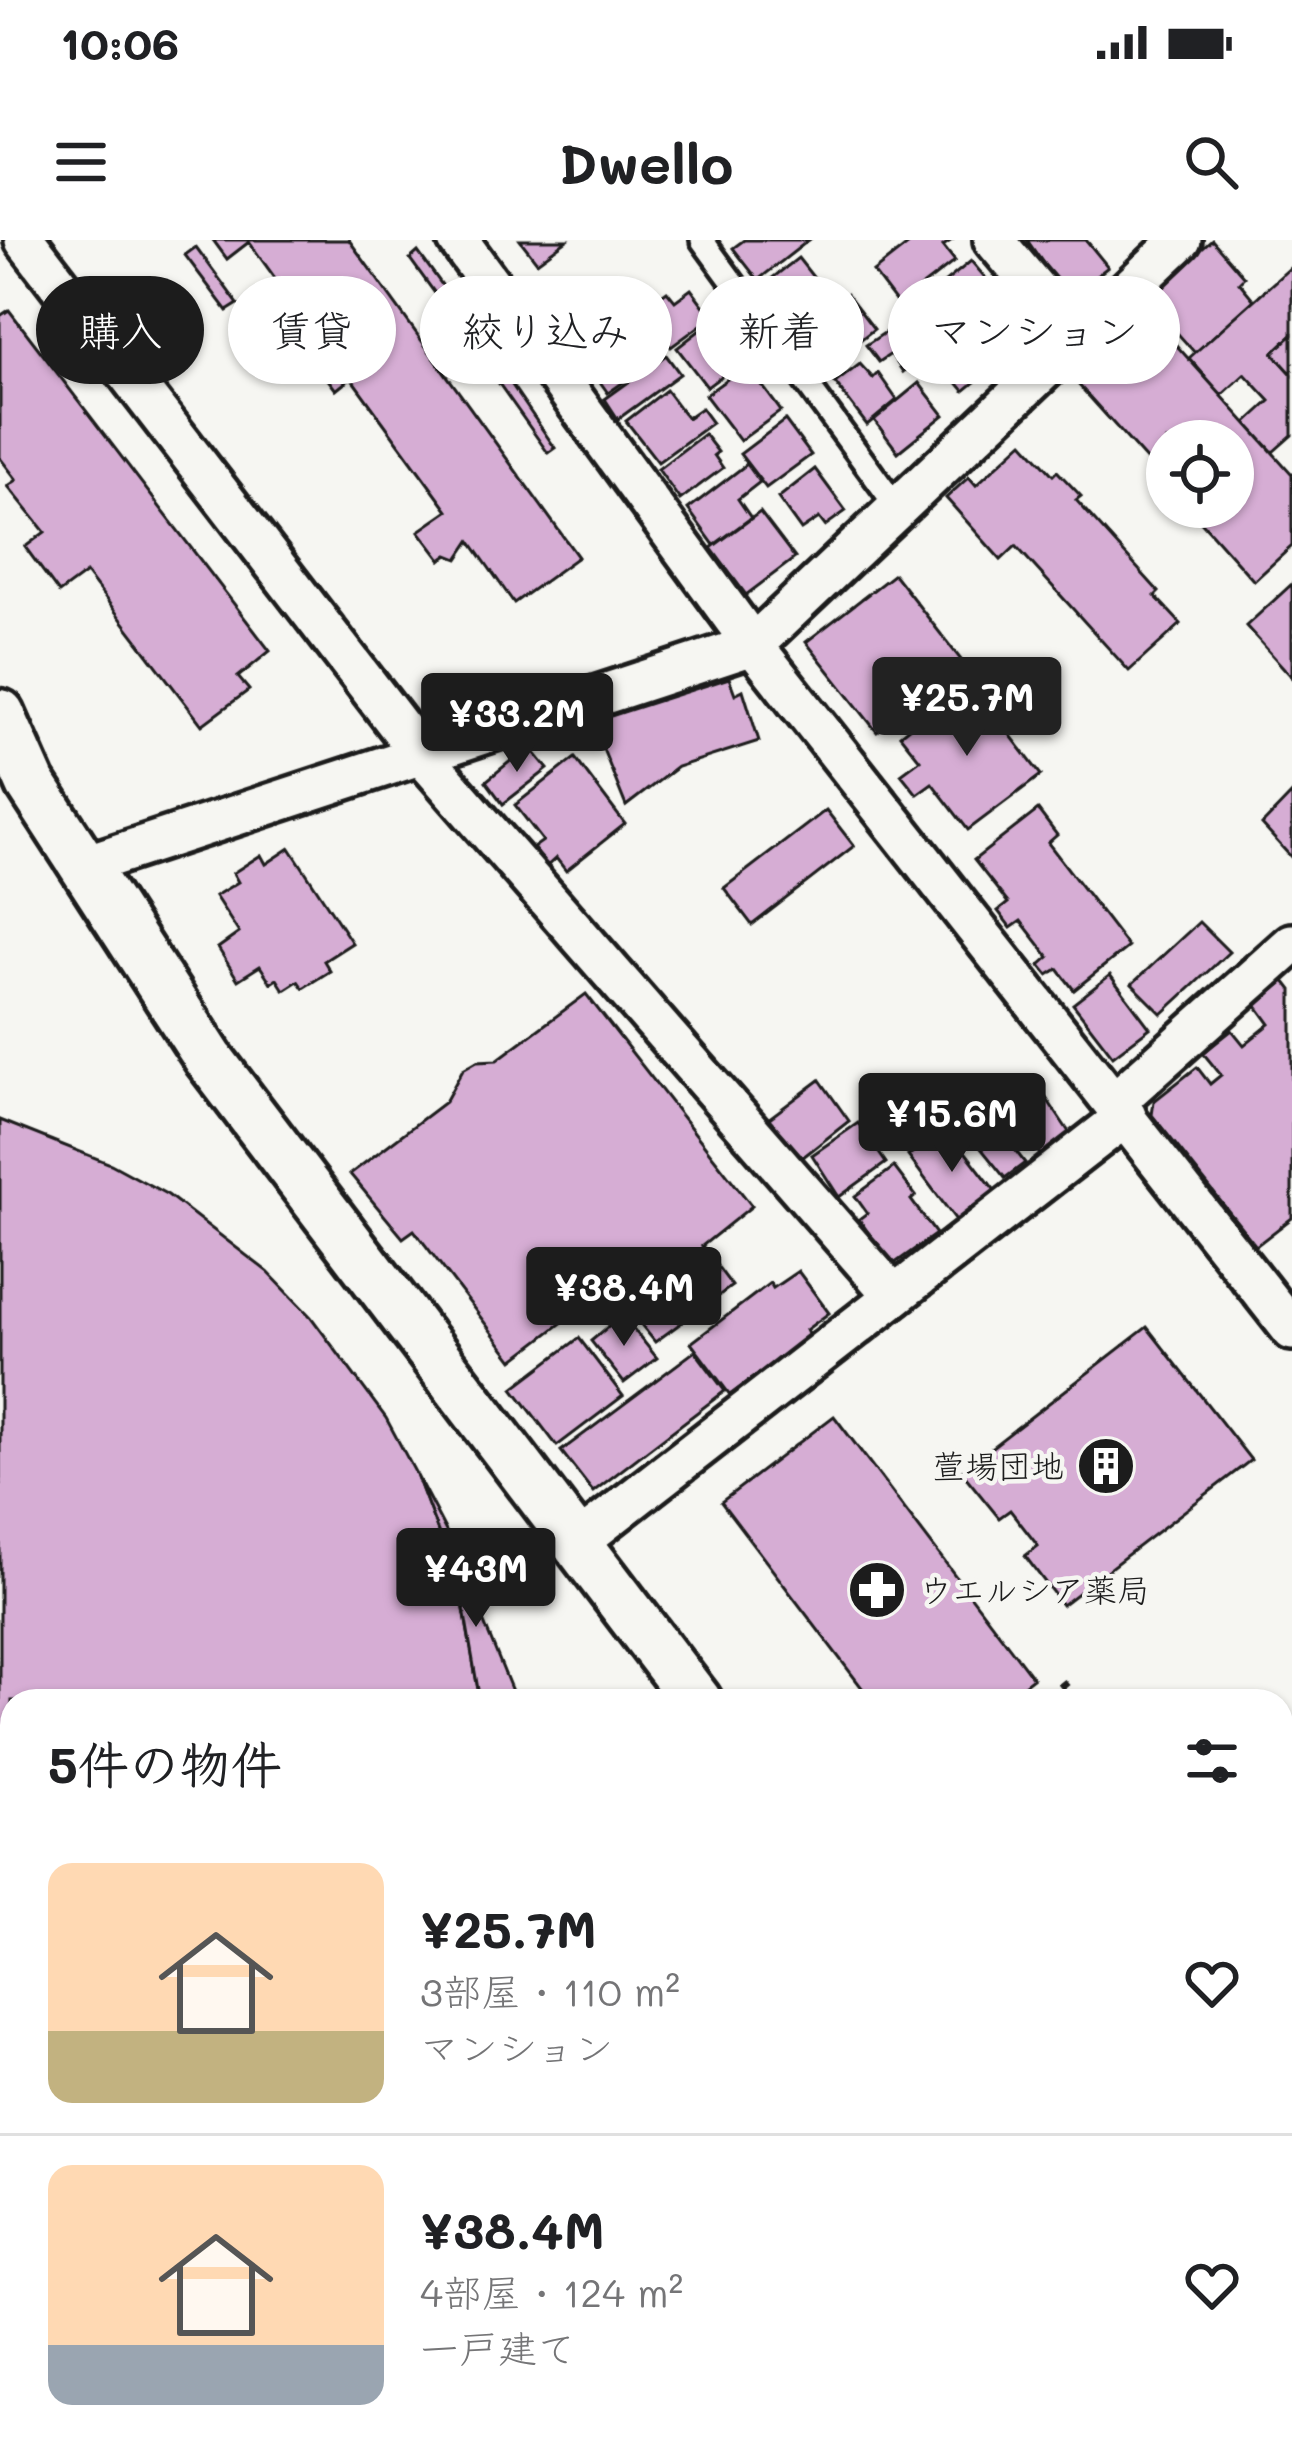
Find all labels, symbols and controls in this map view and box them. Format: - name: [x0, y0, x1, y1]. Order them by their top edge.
- text: 10:06: [60, 13, 179, 71]
- text: Dwello: [559, 127, 733, 198]
- icon: menu: [48, 129, 114, 195]
- icon: search: [1178, 129, 1244, 195]
- chip: 購入: [36, 276, 204, 384]
- chip: 賃貸: [228, 276, 396, 384]
- chip: 絞り込み: [420, 276, 672, 384]
- chip: 新着: [696, 276, 864, 384]
- chip: マンション: [888, 276, 1180, 384]
- map controls: [1146, 420, 1254, 528]
- button: locate: [1146, 420, 1254, 528]
- pin: ¥25.7M: [869, 657, 1065, 759]
- text: ¥25.7M: [899, 670, 1035, 721]
- pin: ¥33.2M: [419, 673, 615, 775]
- text: ¥33.2M: [448, 686, 586, 737]
- pin: ¥15.6M: [854, 1073, 1050, 1175]
- text: ¥15.6M: [886, 1086, 1018, 1137]
- pin: ¥38.4M: [526, 1247, 722, 1349]
- text: ¥38.4M: [553, 1260, 695, 1311]
- building icon: 萱場団地: [1075, 1435, 1137, 1497]
- place label: 萱場団地: [932, 1443, 1064, 1486]
- pin: ¥43M: [405, 1528, 547, 1630]
- text: ¥43M: [423, 1541, 529, 1592]
- pharmacy icon: ウエルシア薬局: [846, 1559, 908, 1621]
- place label: ウエルシア薬局: [919, 1567, 1150, 1610]
- icon: filters: [1179, 1728, 1245, 1794]
- text: 5件の物件: [48, 1729, 282, 1796]
- text: ¥25.7M: [420, 1894, 597, 1961]
- icon: home: [144, 1911, 288, 2055]
- icon: heart: [1179, 1950, 1245, 2016]
- text: 3部屋 · 110 m²: [420, 1965, 680, 2016]
- text: マンション: [420, 2021, 613, 2072]
- text: ¥38.4M: [420, 2195, 605, 2262]
- icon: home: [144, 2213, 288, 2357]
- icon: heart: [1179, 2252, 1245, 2318]
- text: 4部屋 · 124 m²: [420, 2266, 683, 2317]
- text: 一戸建て: [420, 2322, 576, 2373]

